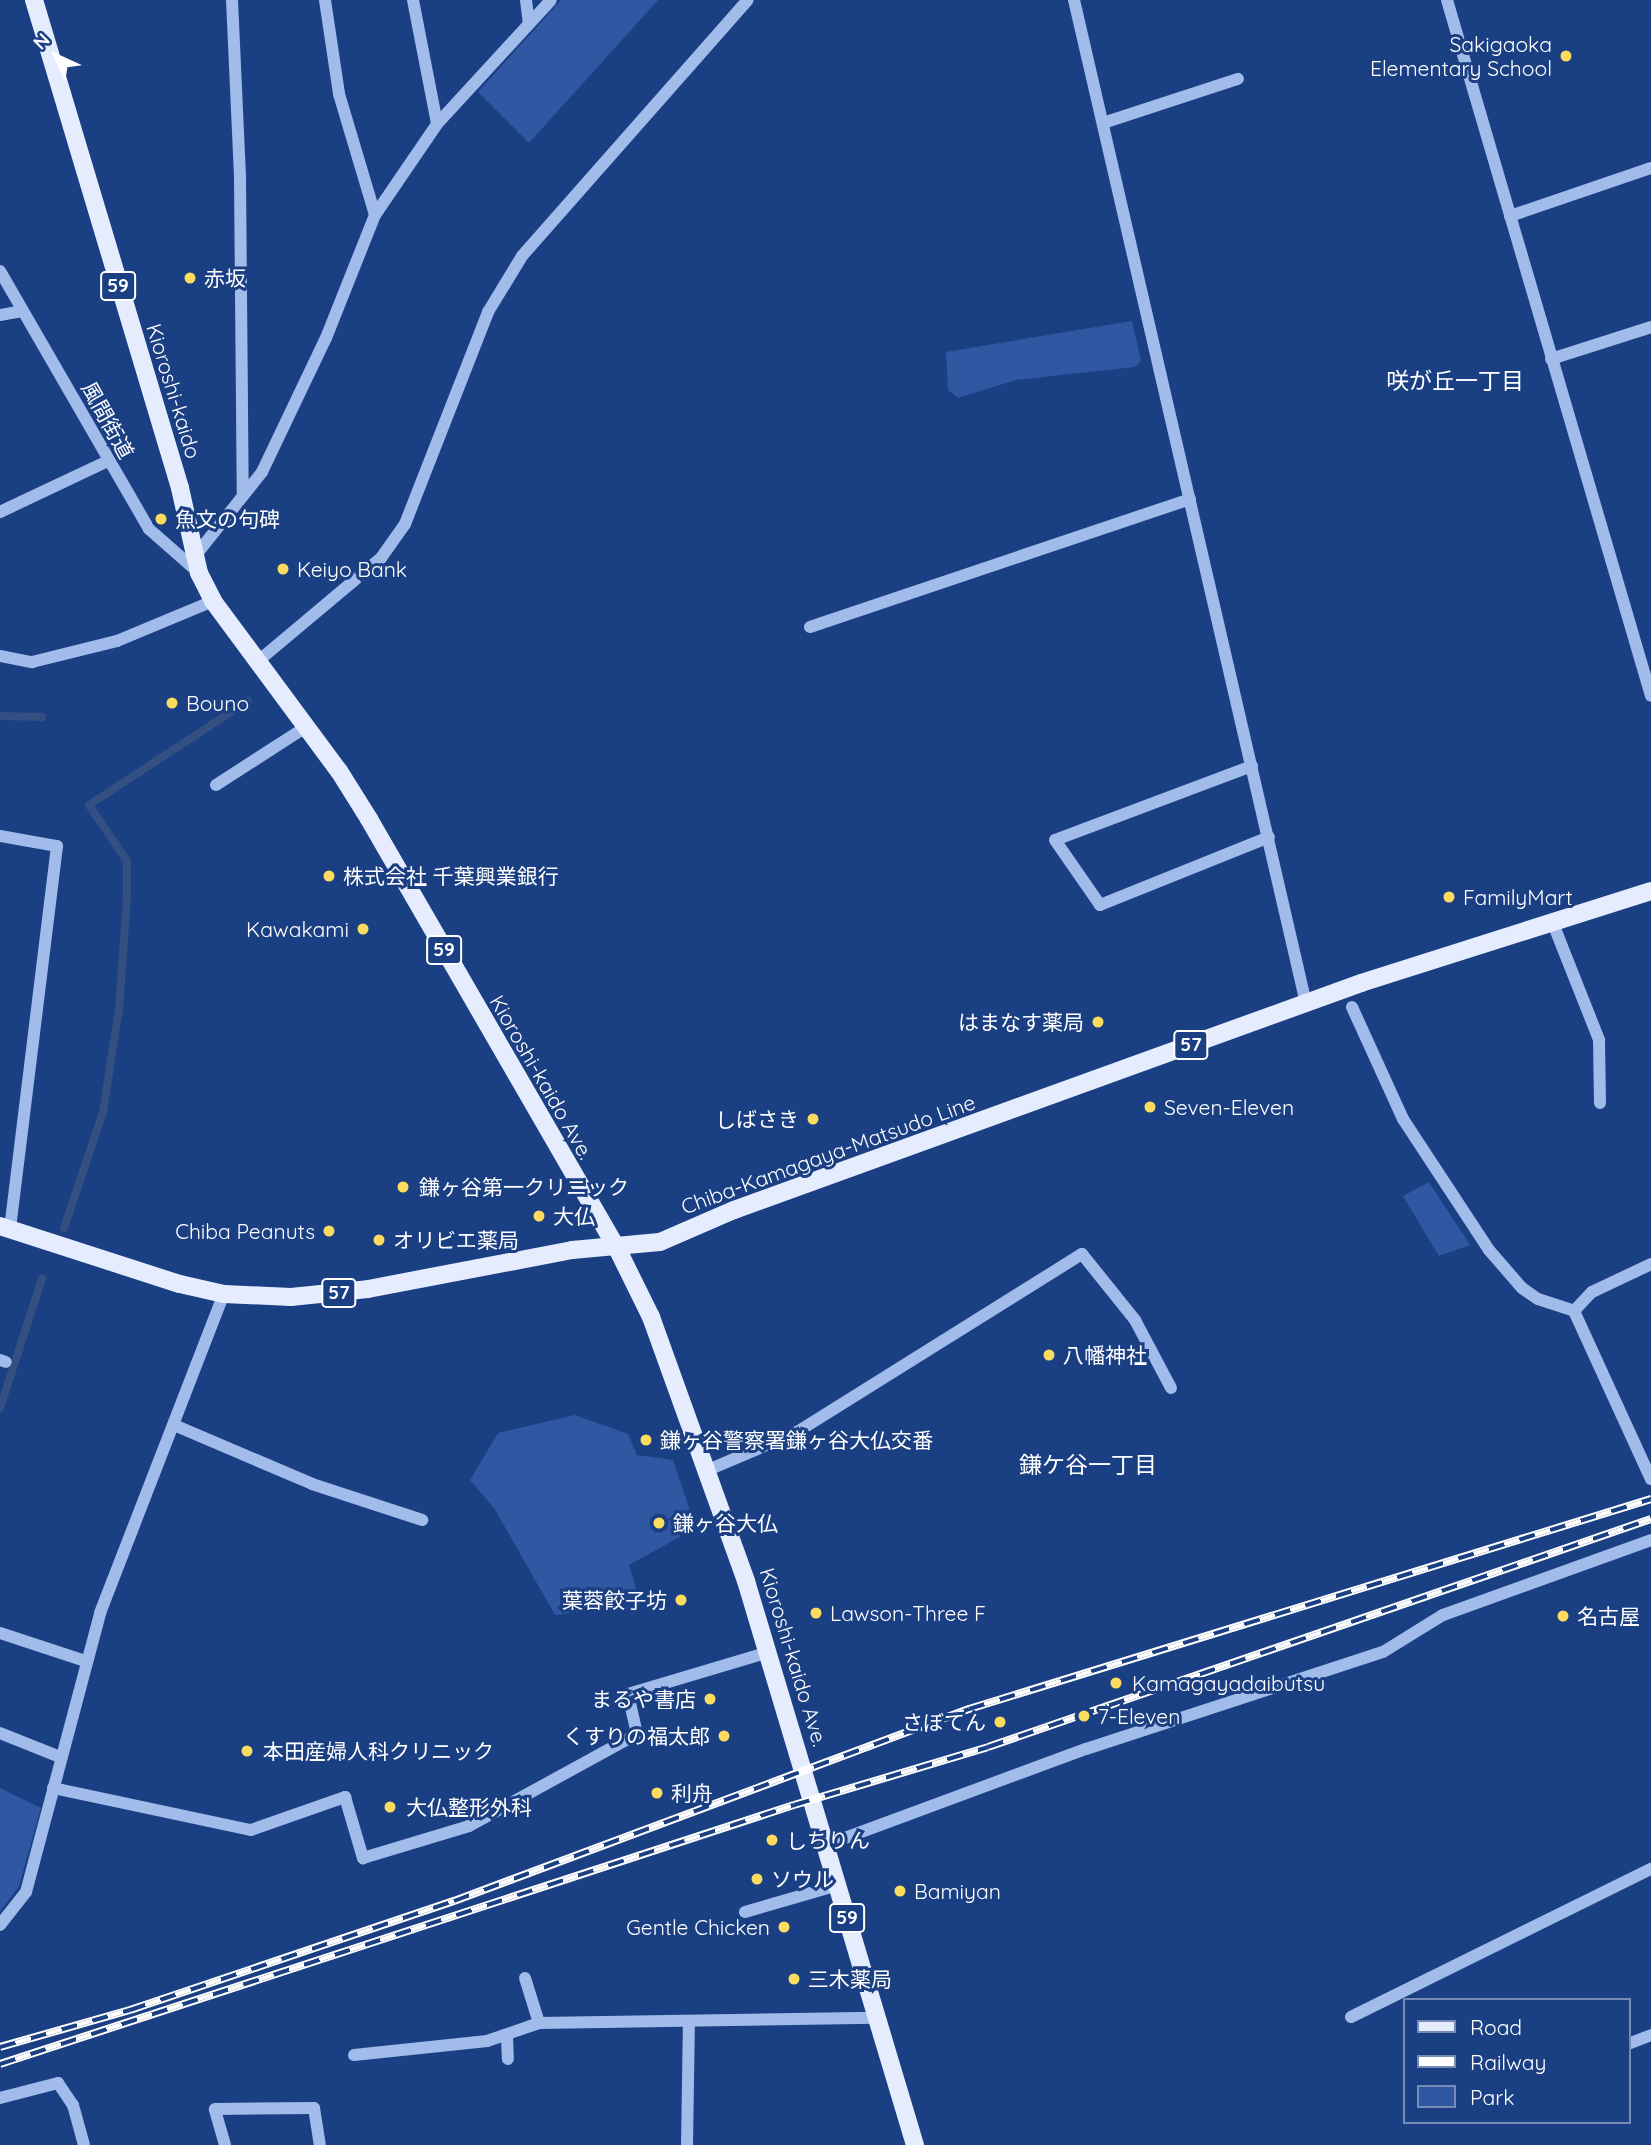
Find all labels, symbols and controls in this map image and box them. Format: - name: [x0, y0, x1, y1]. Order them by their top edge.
- north arrow: [21, 21, 91, 91]
- text: N: [28, 28, 55, 55]
- place label: Sakigaoka Elementary School: [1370, 31, 1552, 81]
- marker: Sakigaoka Elementary School: [1558, 48, 1574, 64]
- place label: 赤坂: [204, 265, 246, 291]
- road number: 59: [99, 270, 137, 302]
- marker: 赤坂: [182, 270, 198, 286]
- street label: Kioroshi-kaido: [141, 320, 207, 462]
- district label: 咲が丘一丁目: [1386, 367, 1524, 395]
- street label: 風間街道: [77, 377, 139, 463]
- place label: 魚文の句碑: [175, 506, 280, 532]
- marker: 魚文の句碑: [153, 511, 169, 527]
- place label: Keiyo Bank: [297, 556, 407, 582]
- marker: Keiyo Bank: [275, 561, 291, 577]
- place label: Bouno: [186, 690, 249, 716]
- marker: Bouno: [164, 695, 180, 711]
- place label: 株式会社 千葉興業銀行: [343, 863, 559, 889]
- marker: 株式会社 千葉興業銀行: [321, 868, 337, 884]
- place label: FamilyMart: [1463, 884, 1573, 910]
- marker: FamilyMart: [1441, 889, 1457, 905]
- place label: Kawakami: [246, 916, 349, 942]
- marker: Kawakami: [355, 921, 371, 937]
- road number: 59: [425, 934, 463, 966]
- street label: Kioroshi-kaido Ave.: [485, 990, 599, 1164]
- place label: はまなす薬局: [958, 1009, 1084, 1035]
- marker: はまなす薬局: [1090, 1014, 1106, 1030]
- road number: 57: [1172, 1030, 1210, 1060]
- street label: Chiba-Kamagaya-Matsudo Line: [677, 1089, 979, 1219]
- place label: Seven-Eleven: [1164, 1094, 1294, 1120]
- marker: Seven-Eleven: [1142, 1099, 1158, 1115]
- place label: しばさき: [715, 1106, 799, 1132]
- marker: しばさき: [805, 1111, 821, 1127]
- place label: 鎌ヶ谷第一クリニック: [419, 1174, 629, 1200]
- marker: 鎌ヶ谷第一クリニック: [393, 1177, 413, 1197]
- place label: 大仏: [553, 1203, 595, 1229]
- marker: 大仏: [531, 1208, 547, 1224]
- place label: Chiba Peanuts: [175, 1218, 315, 1244]
- marker: Chiba Peanuts: [321, 1223, 337, 1239]
- place label: オリビエ薬局: [393, 1227, 519, 1253]
- marker: オリビエ薬局: [371, 1232, 387, 1248]
- road number: 57: [320, 1278, 358, 1308]
- place label: 八幡神社: [1063, 1342, 1147, 1368]
- marker: 八幡神社: [1041, 1347, 1057, 1363]
- place label: 鎌ヶ谷警察署鎌ヶ谷大仏交番: [660, 1427, 933, 1453]
- marker: 鎌ヶ谷警察署鎌ヶ谷大仏交番: [638, 1432, 654, 1448]
- district label: 鎌ケ谷一丁目: [1019, 1451, 1157, 1479]
- place label: 鎌ヶ谷大仏: [673, 1510, 778, 1536]
- marker: 鎌ヶ谷大仏: [651, 1515, 667, 1531]
- street label: Kioroshi-kaido Ave.: [755, 1565, 833, 1749]
- place label: 葉蓉餃子坊: [562, 1587, 667, 1613]
- marker: 葉蓉餃子坊: [673, 1592, 689, 1608]
- place label: Lawson-Three F: [830, 1600, 986, 1626]
- place label: 名古屋: [1577, 1603, 1640, 1629]
- marker: Lawson-Three F: [808, 1605, 824, 1621]
- marker: 名古屋: [1555, 1608, 1571, 1624]
- place label: Kamagayadaibutsu: [1132, 1670, 1325, 1696]
- marker: Kamagayadaibutsu: [1106, 1673, 1126, 1693]
- place label: まるや書店: [591, 1686, 696, 1712]
- marker: まるや書店: [702, 1691, 718, 1707]
- place label: 7-Eleven: [1098, 1703, 1180, 1729]
- marker: 7-Eleven: [1076, 1708, 1092, 1724]
- place label: さぼてん: [902, 1709, 986, 1735]
- marker: さぼてん: [992, 1714, 1008, 1730]
- place label: くすりの福太郎: [563, 1723, 710, 1749]
- marker: くすりの福太郎: [716, 1728, 732, 1744]
- place label: 本田産婦人科クリニック: [263, 1738, 494, 1764]
- marker: 本田産婦人科クリニック: [237, 1741, 257, 1761]
- place label: 利舟: [671, 1780, 713, 1806]
- marker: 利舟: [649, 1785, 665, 1801]
- place label: 大仏整形外科: [406, 1794, 532, 1820]
- marker: 大仏整形外科: [380, 1797, 400, 1817]
- place label: しちりん: [786, 1827, 870, 1853]
- marker: しちりん: [764, 1832, 780, 1848]
- place label: ソウル: [771, 1866, 834, 1892]
- marker: ソウル: [749, 1871, 765, 1887]
- place label: Bamiyan: [914, 1878, 1001, 1904]
- marker: Bamiyan: [892, 1883, 908, 1899]
- road number: 59: [828, 1902, 866, 1934]
- place label: Gentle Chicken: [626, 1914, 770, 1940]
- marker: Gentle Chicken: [776, 1919, 792, 1935]
- place label: 三木薬局: [808, 1966, 892, 1992]
- marker: 三木薬局: [786, 1971, 802, 1987]
- legend: [1402, 1998, 1630, 2124]
- text: Road: [1470, 2014, 1522, 2040]
- text: Railway: [1470, 2049, 1546, 2075]
- text: Park: [1470, 2084, 1514, 2110]

